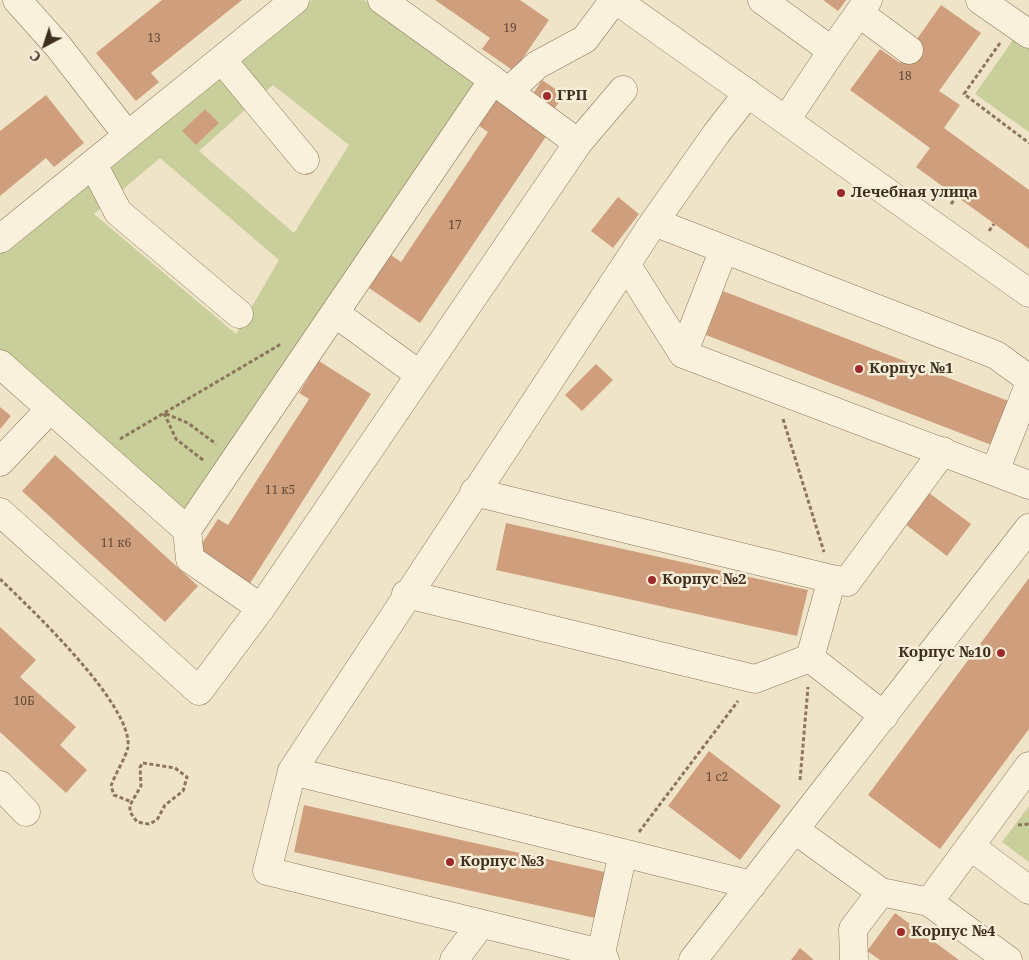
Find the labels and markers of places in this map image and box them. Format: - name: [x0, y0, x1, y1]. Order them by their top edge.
- place label: ГРП: [557, 87, 588, 105]
- marker: ГРП: [541, 90, 553, 102]
- place label: Лечебная улица: [851, 184, 978, 202]
- marker: Лечебная улица: [835, 187, 847, 199]
- place label: Корпус №1: [869, 360, 953, 378]
- marker: Корпус №1: [853, 363, 865, 375]
- place label: Корпус №2: [662, 571, 746, 589]
- marker: Корпус №2: [646, 574, 658, 586]
- place label: Корпус №10: [898, 644, 991, 662]
- marker: Корпус №10: [995, 647, 1007, 659]
- place label: Корпус №3: [460, 853, 544, 871]
- marker: Корпус №3: [444, 856, 456, 868]
- place label: Корпус №4: [911, 923, 995, 941]
- marker: Корпус №4: [895, 926, 907, 938]

